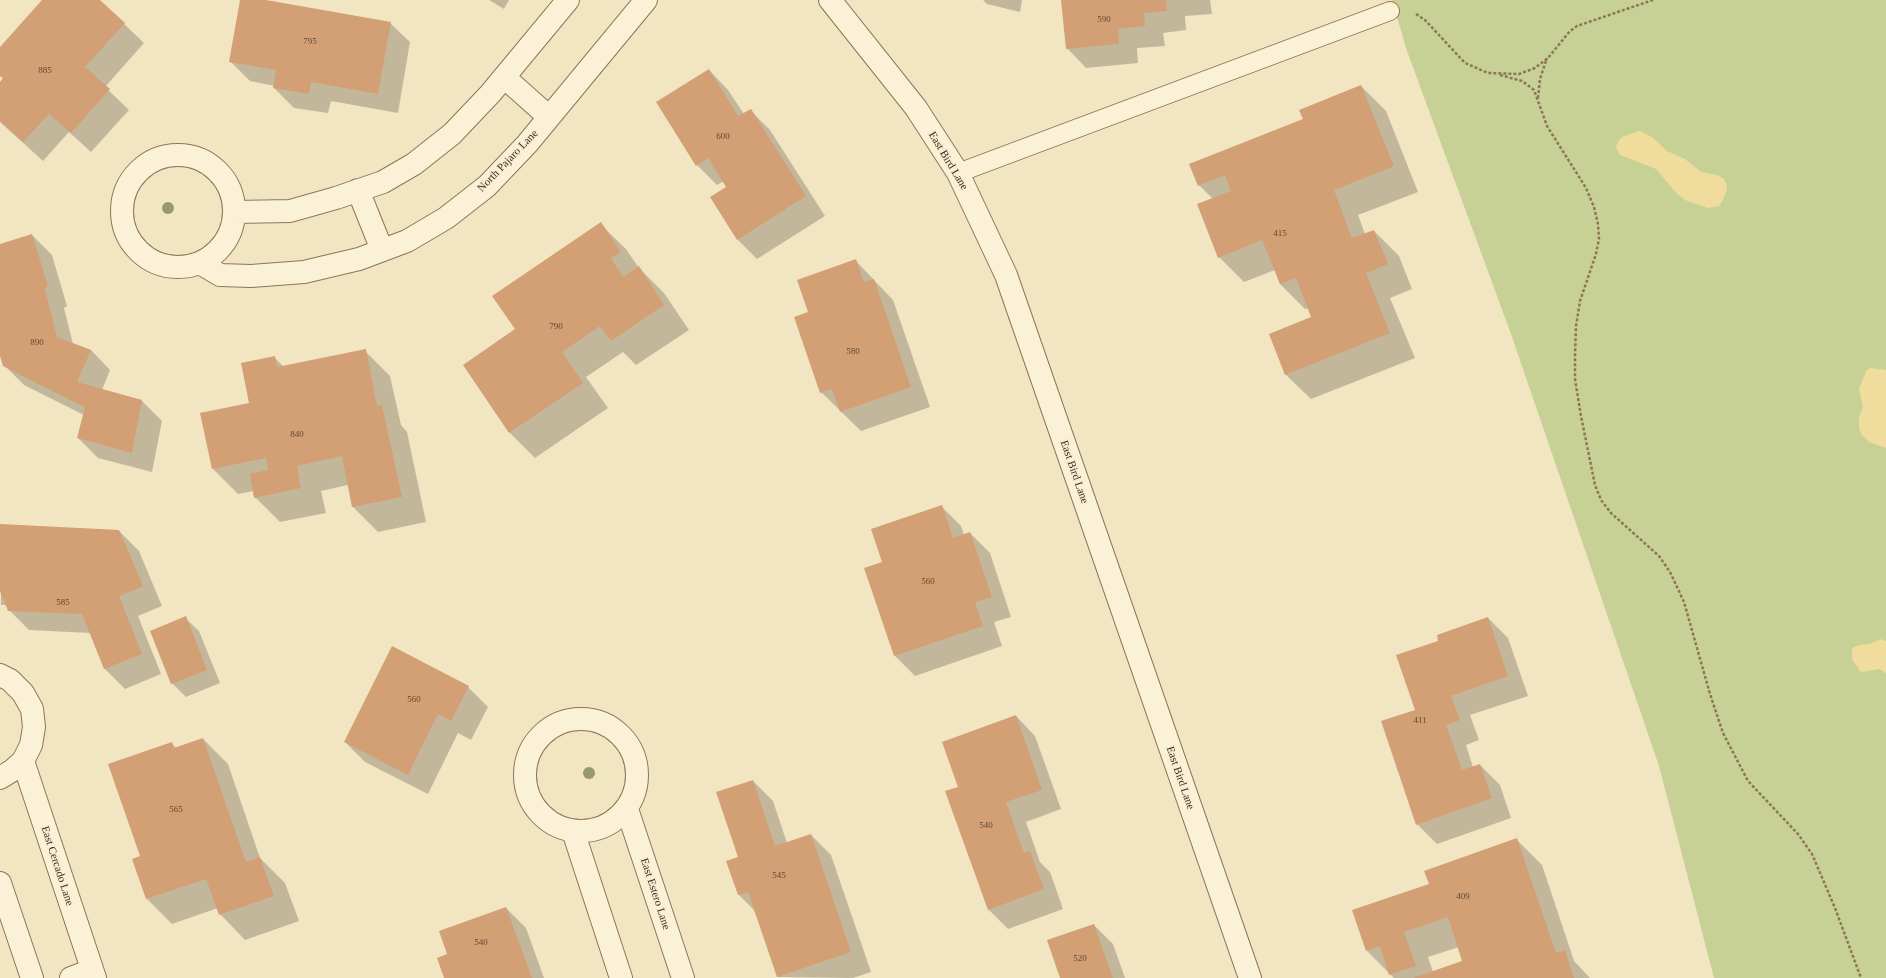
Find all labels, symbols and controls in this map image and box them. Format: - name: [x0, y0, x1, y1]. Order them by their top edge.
- house number: 590: [1097, 15, 1111, 25]
- house number: 795: [303, 37, 317, 47]
- house number: 885: [38, 66, 52, 76]
- street label: North Pajaro Lane: [475, 127, 541, 195]
- street label: East Bird Lane: [925, 129, 971, 193]
- house number: 600: [716, 132, 730, 142]
- house number: 415: [1273, 229, 1287, 239]
- house number: 790: [549, 322, 563, 332]
- house number: 890: [30, 338, 44, 348]
- house number: 580: [846, 347, 860, 357]
- house number: 840: [290, 430, 304, 440]
- street label: East Bird Lane: [1057, 439, 1091, 505]
- house number: 560: [921, 577, 935, 587]
- house number: 585: [56, 598, 70, 608]
- house number: 560: [407, 695, 421, 705]
- house number: 411: [1413, 716, 1427, 726]
- street label: East Bird Lane: [1163, 745, 1197, 811]
- house number: 565: [169, 805, 183, 815]
- house number: 540: [979, 821, 993, 831]
- street label: East Cercado Lane: [38, 824, 76, 908]
- street label: East Estero Lane: [637, 857, 673, 931]
- house number: 545: [772, 871, 786, 881]
- house number: 409: [1456, 892, 1470, 902]
- house number: 540: [474, 938, 488, 948]
- house number: 520: [1073, 954, 1087, 964]

